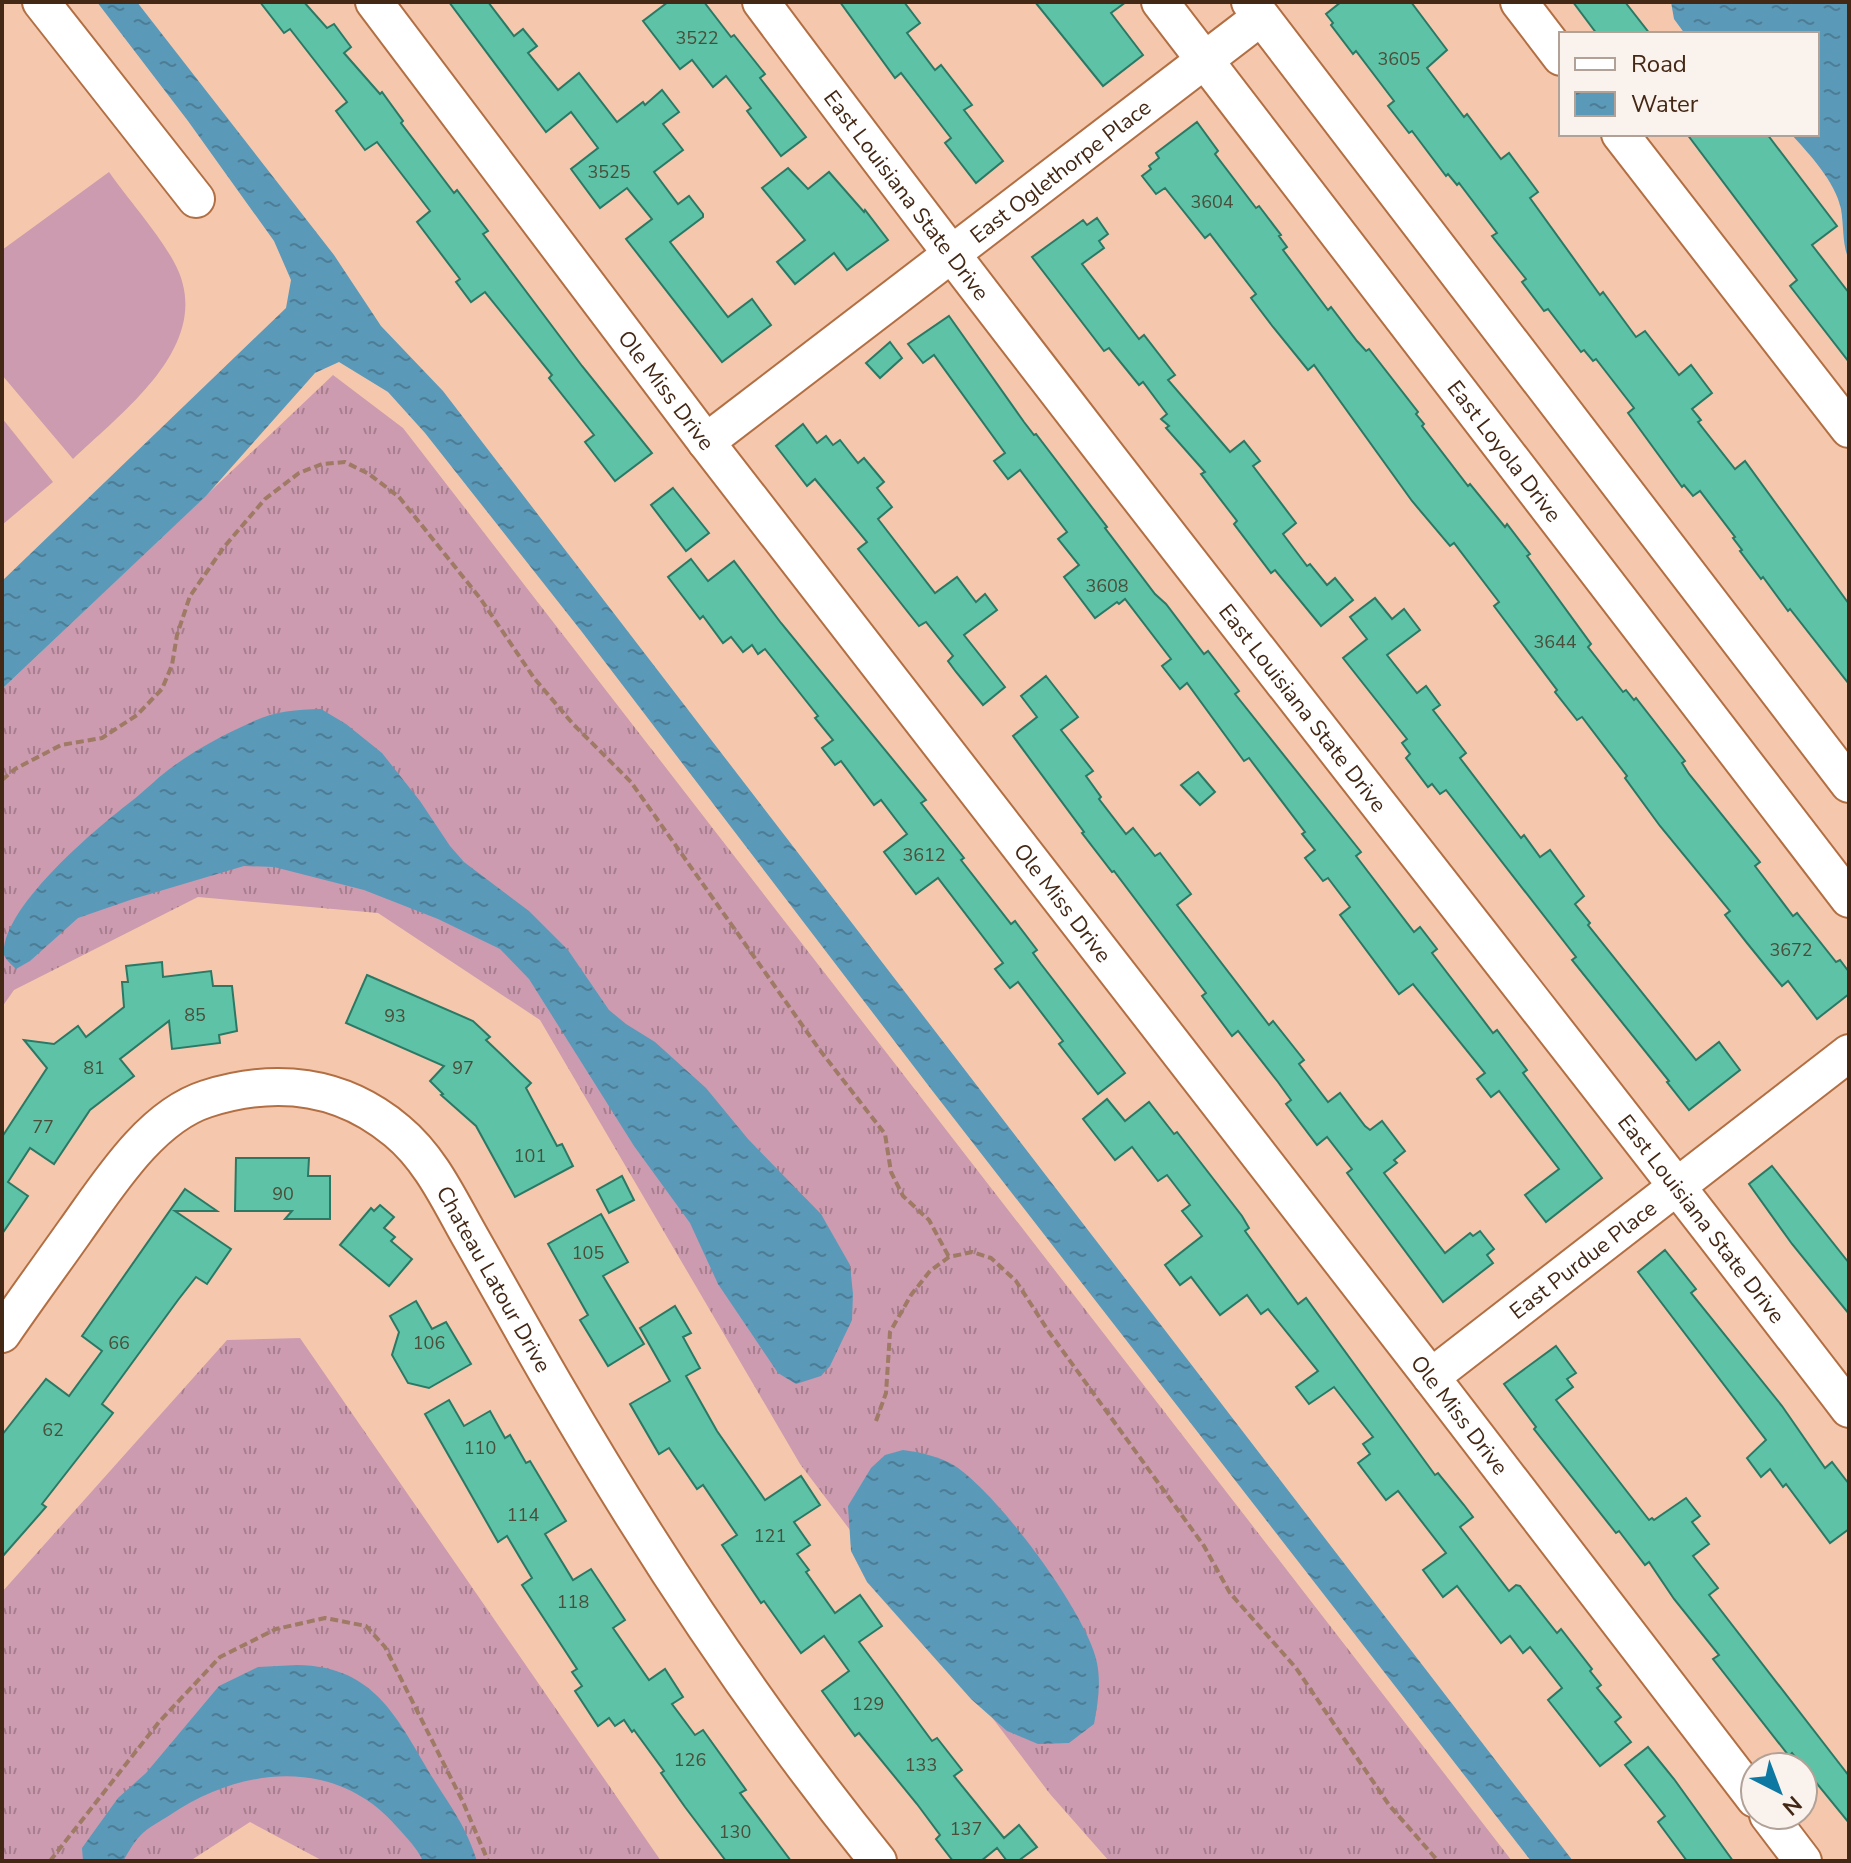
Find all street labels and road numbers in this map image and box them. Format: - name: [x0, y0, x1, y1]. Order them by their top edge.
- street label: East Louisiana State Drive: [816, 84, 996, 307]
- street label: East Oglethorpe Place: [964, 93, 1157, 251]
- street label: Ole Miss Drive: [611, 324, 721, 457]
- street label: East Loyola Drive: [1440, 374, 1568, 529]
- street label: East Louisiana State Drive: [1211, 598, 1393, 819]
- street label: Ole Miss Drive: [1006, 837, 1118, 969]
- street label: East Louisiana State Drive: [1610, 1109, 1792, 1330]
- street label: Chateau Latour Drive: [429, 1181, 558, 1378]
- street label: East Purdue Place: [1504, 1194, 1663, 1327]
- street label: Ole Miss Drive: [1404, 1349, 1515, 1482]

